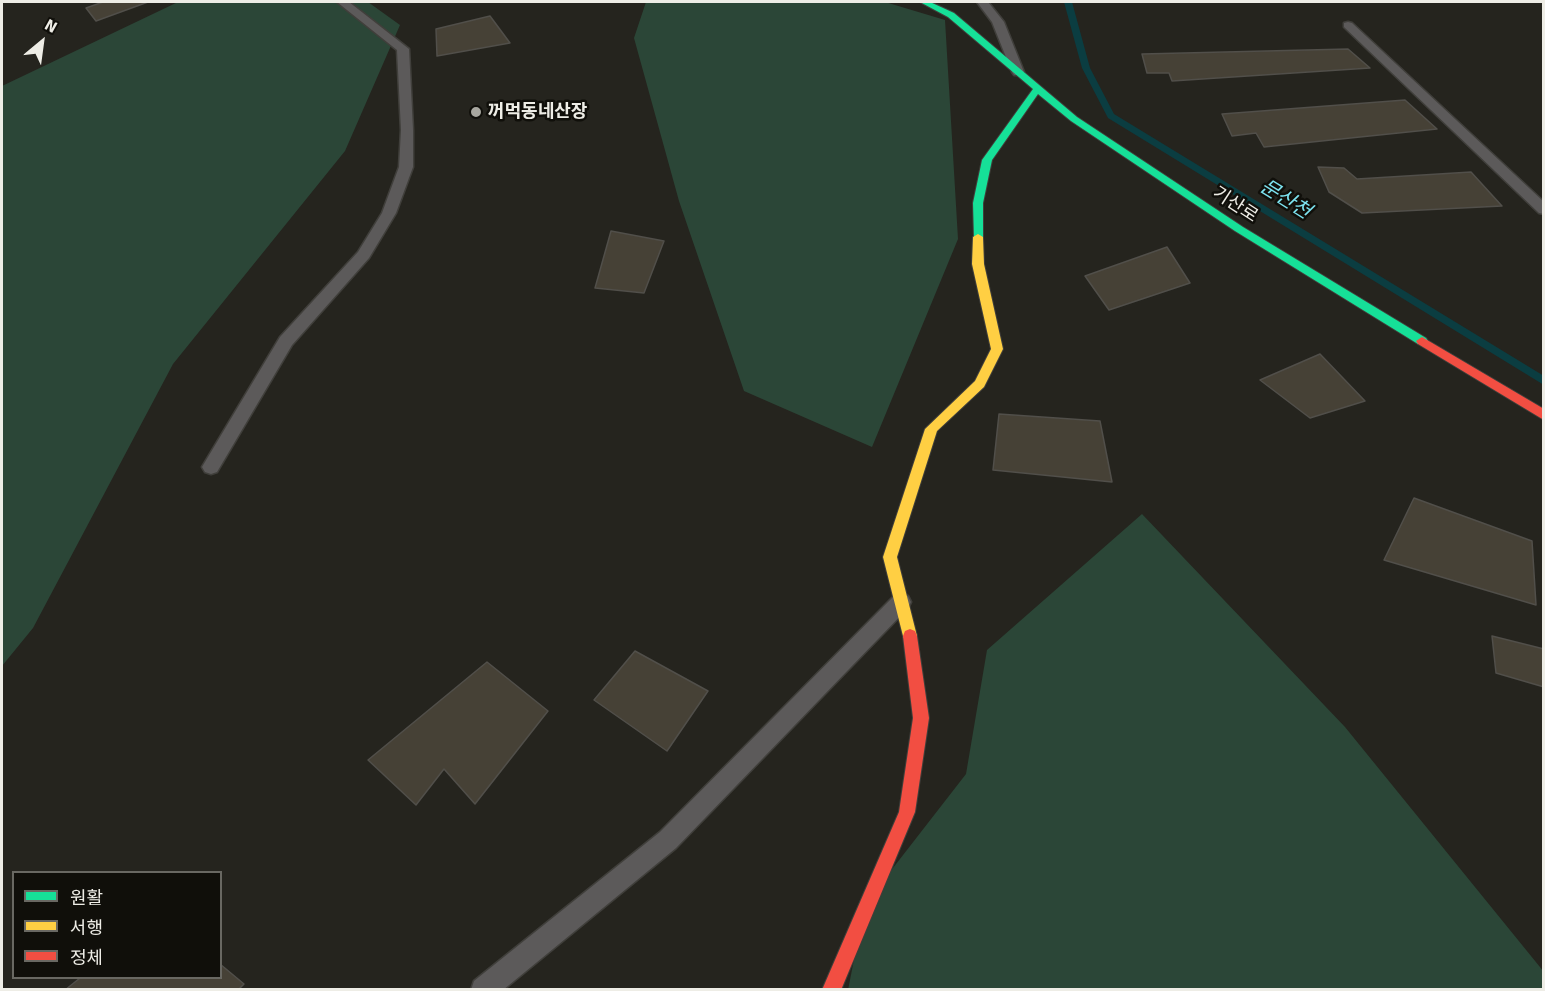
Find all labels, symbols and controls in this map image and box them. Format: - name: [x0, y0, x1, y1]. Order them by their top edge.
- north arrow: [12, 12, 72, 72]
- text: N: [41, 15, 60, 38]
- place label: 꺼먹동네산장: [488, 101, 587, 123]
- marker: 꺼먹동네산장: [469, 105, 483, 119]
- water label: 문산천: [1255, 175, 1315, 225]
- street label: 기산로: [1208, 182, 1262, 228]
- legend: [12, 871, 222, 979]
- text: 원활: [70, 887, 103, 909]
- text: 서행: [70, 917, 103, 939]
- text: 정체: [70, 947, 103, 969]

